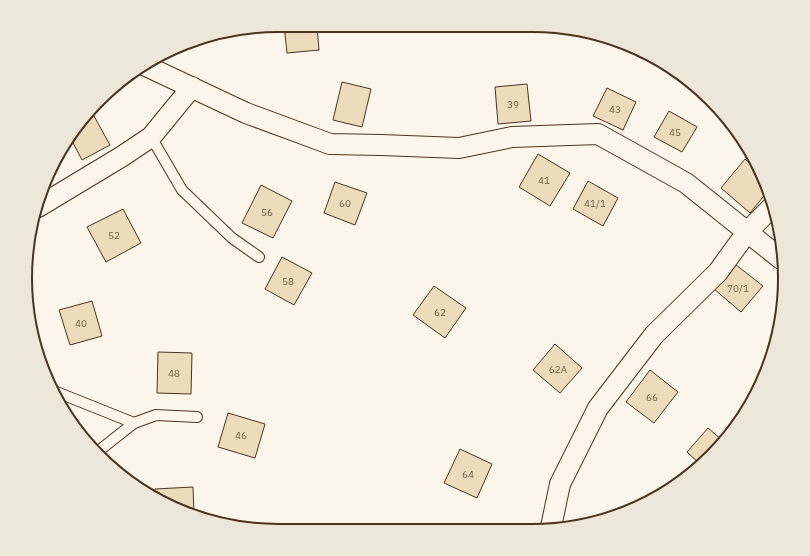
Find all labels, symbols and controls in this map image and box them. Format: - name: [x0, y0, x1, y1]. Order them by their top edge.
- house number: 39: [507, 98, 519, 111]
- house number: 43: [609, 103, 621, 116]
- house number: 45: [669, 126, 681, 139]
- house number: 41: [538, 174, 550, 187]
- house number: 60: [339, 197, 351, 210]
- house number: 41/1: [584, 197, 606, 210]
- house number: 56: [261, 206, 273, 219]
- house number: 52: [108, 229, 120, 242]
- house number: 58: [282, 275, 294, 288]
- house number: 70/1: [727, 282, 749, 295]
- house number: 62: [434, 306, 446, 319]
- house number: 40: [75, 317, 87, 330]
- house number: 62А: [549, 363, 568, 376]
- house number: 48: [168, 367, 180, 380]
- house number: 66: [646, 391, 658, 404]
- house number: 46: [235, 429, 247, 442]
- house number: 64: [462, 468, 474, 481]

